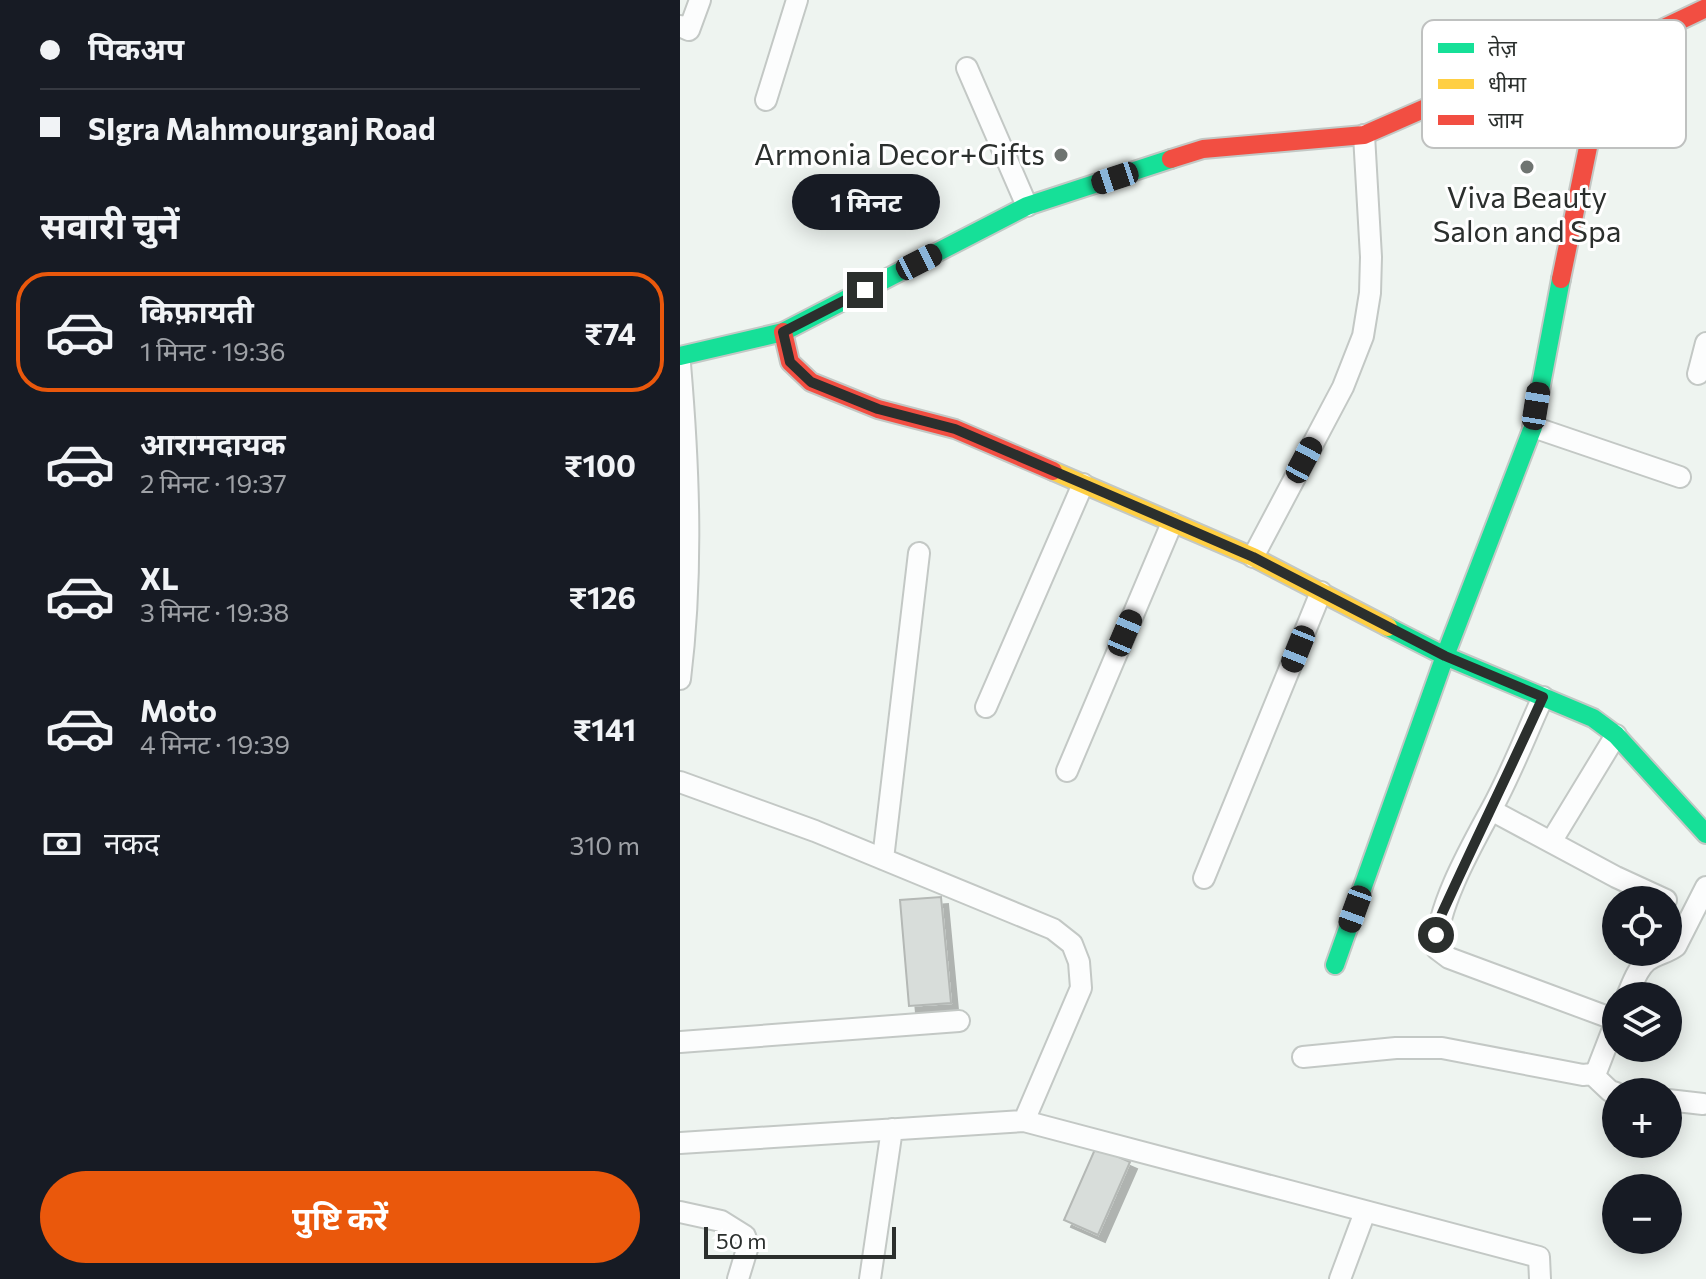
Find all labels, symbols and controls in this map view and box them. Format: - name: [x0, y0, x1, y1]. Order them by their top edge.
- legend: [1422, 20, 1686, 148]
- text: पिकअप: [88, 29, 184, 66]
- text: तेज़: [1488, 34, 1518, 61]
- text: धीमा: [1488, 70, 1526, 97]
- text: जाम: [1488, 106, 1524, 133]
- text: SIgra Mahmourganj Road: [88, 109, 435, 146]
- place label: Armonia Decor+Gifts: [754, 134, 1045, 171]
- marker: Armonia Decor+Gifts: [1052, 146, 1070, 164]
- marker: Viva Beauty Salon and Spa: [1518, 158, 1536, 176]
- car: [1088, 159, 1142, 197]
- callout: 1 मिनट: [791, 174, 939, 230]
- place label: Viva Beauty Salon and Spa: [1433, 177, 1621, 248]
- text: 1 मिनट: [830, 186, 902, 217]
- text: सवारी चुनें: [40, 202, 179, 246]
- car: [892, 240, 946, 284]
- route end: [847, 272, 883, 308]
- text: किफ़ायती: [140, 292, 254, 329]
- icon: car: [44, 296, 116, 368]
- text: ₹74: [584, 314, 636, 351]
- text: 1 मिनट · 19:36: [140, 335, 286, 366]
- car: [1520, 380, 1552, 432]
- text: आरामदायक: [140, 424, 286, 461]
- icon: car: [44, 428, 116, 500]
- car: [1282, 433, 1326, 487]
- text: ₹100: [564, 446, 636, 483]
- text: 2 मिनट · 19:37: [140, 467, 287, 498]
- text: XL: [140, 559, 179, 596]
- icon: car: [44, 560, 116, 632]
- text: ₹126: [568, 578, 636, 615]
- text: 3 मिनट · 19:38: [140, 596, 289, 627]
- car: [1105, 606, 1145, 660]
- car: [1278, 622, 1318, 676]
- text: Moto: [140, 691, 217, 728]
- icon: car: [44, 692, 116, 764]
- text: ₹141: [573, 710, 636, 747]
- text: 4 मिनट · 19:39: [140, 728, 290, 759]
- icon: cash: [40, 822, 84, 866]
- text: नकद: [104, 823, 160, 860]
- text: 310 m: [569, 829, 640, 860]
- car: [1336, 882, 1374, 936]
- map controls: [1602, 886, 1682, 1254]
- button: locate: [1602, 886, 1682, 966]
- route start: [1418, 917, 1454, 953]
- button: layers: [1602, 982, 1682, 1062]
- button: +: [1602, 1078, 1682, 1158]
- button: पुष्टि करें: [40, 1171, 640, 1263]
- button: −: [1602, 1174, 1682, 1254]
- scale bar: [704, 1223, 896, 1259]
- text: 50 m: [716, 1227, 766, 1254]

